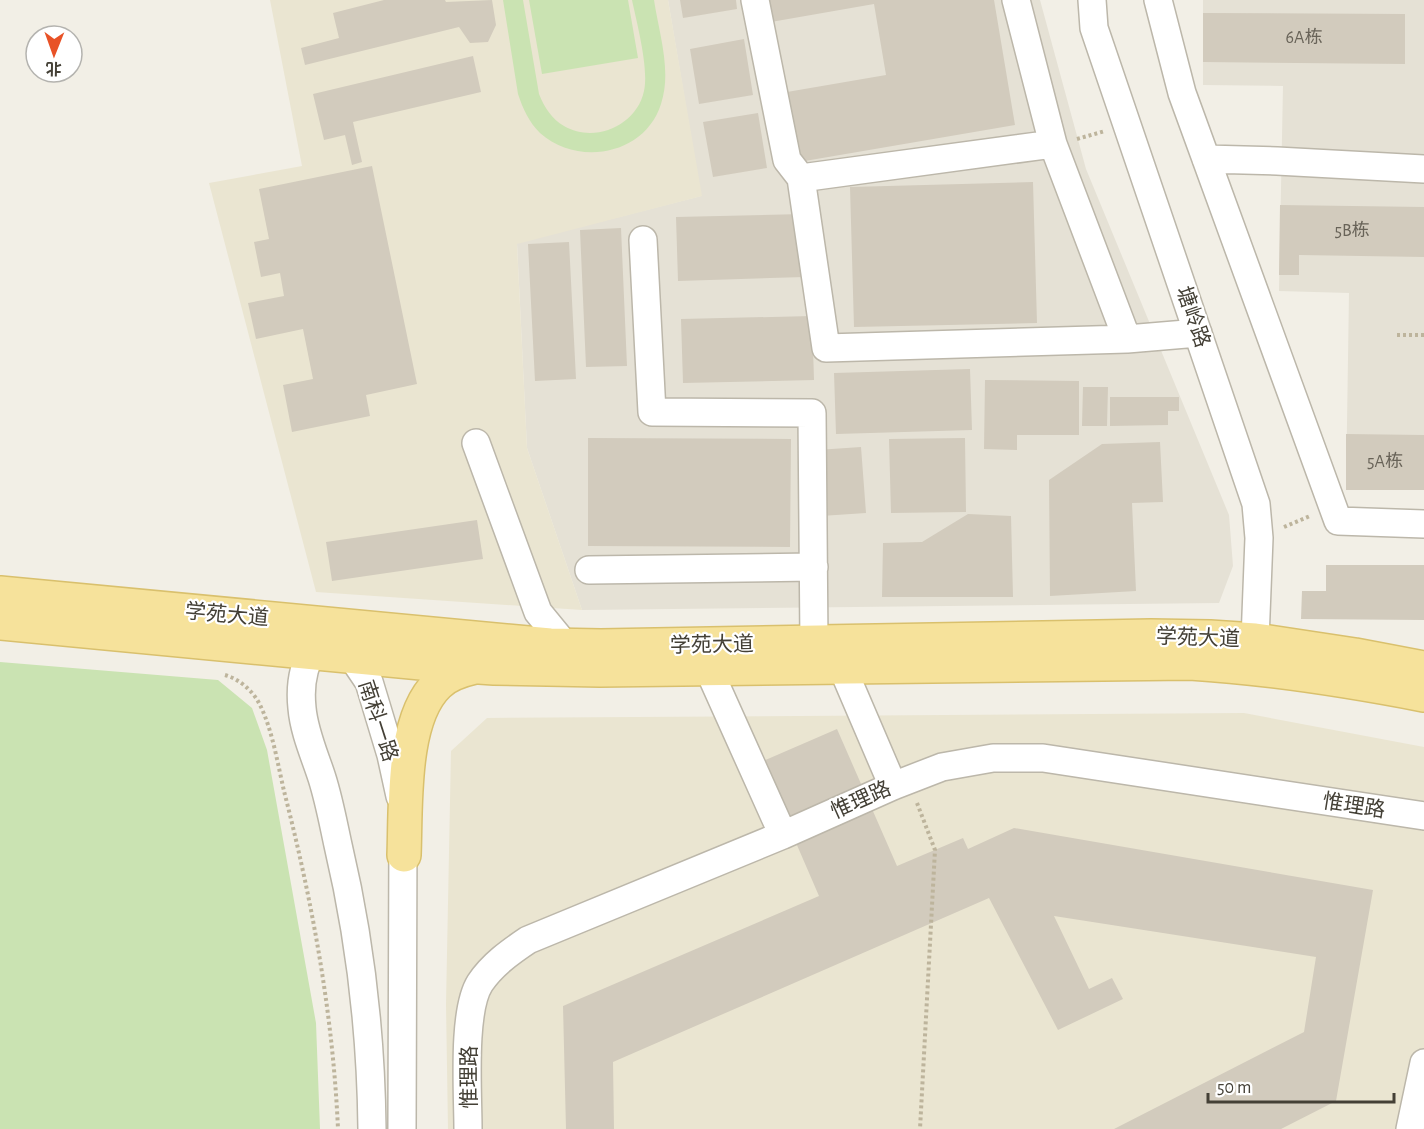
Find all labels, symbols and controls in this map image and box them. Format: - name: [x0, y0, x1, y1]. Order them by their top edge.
- north arrow: [24, 24, 84, 84]
- house number: 6A栋: [1286, 27, 1322, 47]
- text: 北: [46, 60, 62, 77]
- house number: 5B栋: [1334, 220, 1370, 240]
- street label: 塘岭路: [1173, 283, 1214, 350]
- house number: 5A栋: [1367, 451, 1403, 471]
- street label: 学苑大道: [184, 600, 270, 629]
- street label: 学苑大道: [1156, 625, 1240, 650]
- street label: 学苑大道: [670, 633, 754, 656]
- street label: 南科一路: [355, 678, 402, 764]
- street label: 惟理路: [828, 777, 894, 822]
- street label: 惟理路: [1321, 790, 1387, 821]
- street label: 惟理路: [458, 1046, 480, 1109]
- scale bar: [1208, 1066, 1394, 1104]
- text: 50 m: [1217, 1079, 1251, 1097]

